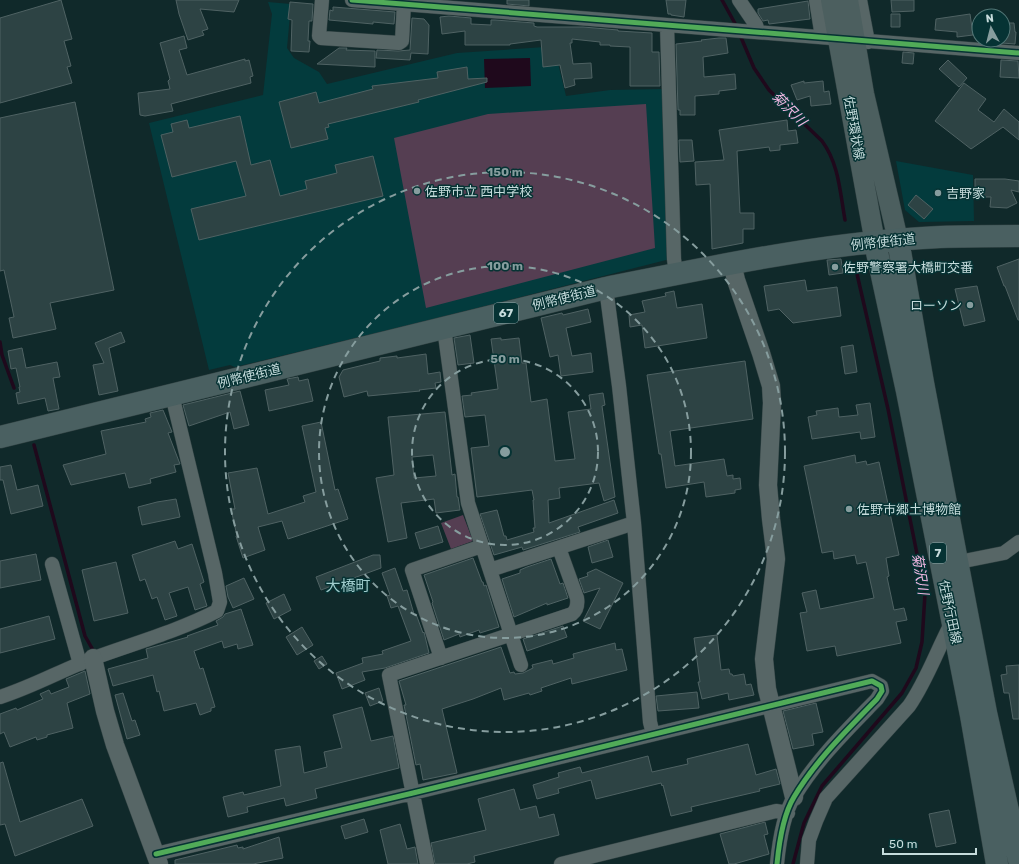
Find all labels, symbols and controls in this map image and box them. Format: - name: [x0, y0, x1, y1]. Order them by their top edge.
- north arrow: [971, 8, 1011, 48]
- text: N: [985, 12, 995, 26]
- water label: 菊沢川: [768, 88, 811, 131]
- street label: 佐野環状線: [841, 95, 867, 161]
- text: 150 m: [487, 165, 523, 179]
- place label: 佐野市立 西中学校: [425, 184, 532, 199]
- marker: 佐野市立 西中学校: [412, 186, 422, 196]
- place label: 吉野家: [946, 186, 985, 201]
- marker: 吉野家: [933, 188, 943, 198]
- street label: 例幣使街道: [850, 231, 916, 253]
- text: 100 m: [487, 259, 523, 273]
- place label: 佐野警察署大橋町交番: [843, 260, 973, 275]
- marker: 佐野警察署大橋町交番: [830, 262, 840, 272]
- street label: 例幣使街道: [531, 283, 597, 313]
- place label: ローソン: [910, 298, 962, 313]
- marker: ローソン: [965, 300, 975, 310]
- road number: 67: [494, 303, 518, 323]
- text: 50 m: [490, 352, 520, 366]
- street label: 例幣使街道: [216, 361, 282, 391]
- centre of rings: [498, 445, 512, 459]
- place label: 佐野市郷土博物館: [857, 502, 961, 517]
- marker: 佐野市郷土博物館: [844, 504, 854, 514]
- road number: 7: [930, 543, 946, 563]
- water label: 菊沢川: [908, 552, 932, 598]
- district label: 大橋町: [325, 577, 371, 595]
- street label: 佐野行田線: [936, 579, 964, 645]
- scale bar: [883, 830, 976, 856]
- text: 50 m: [889, 837, 917, 851]

